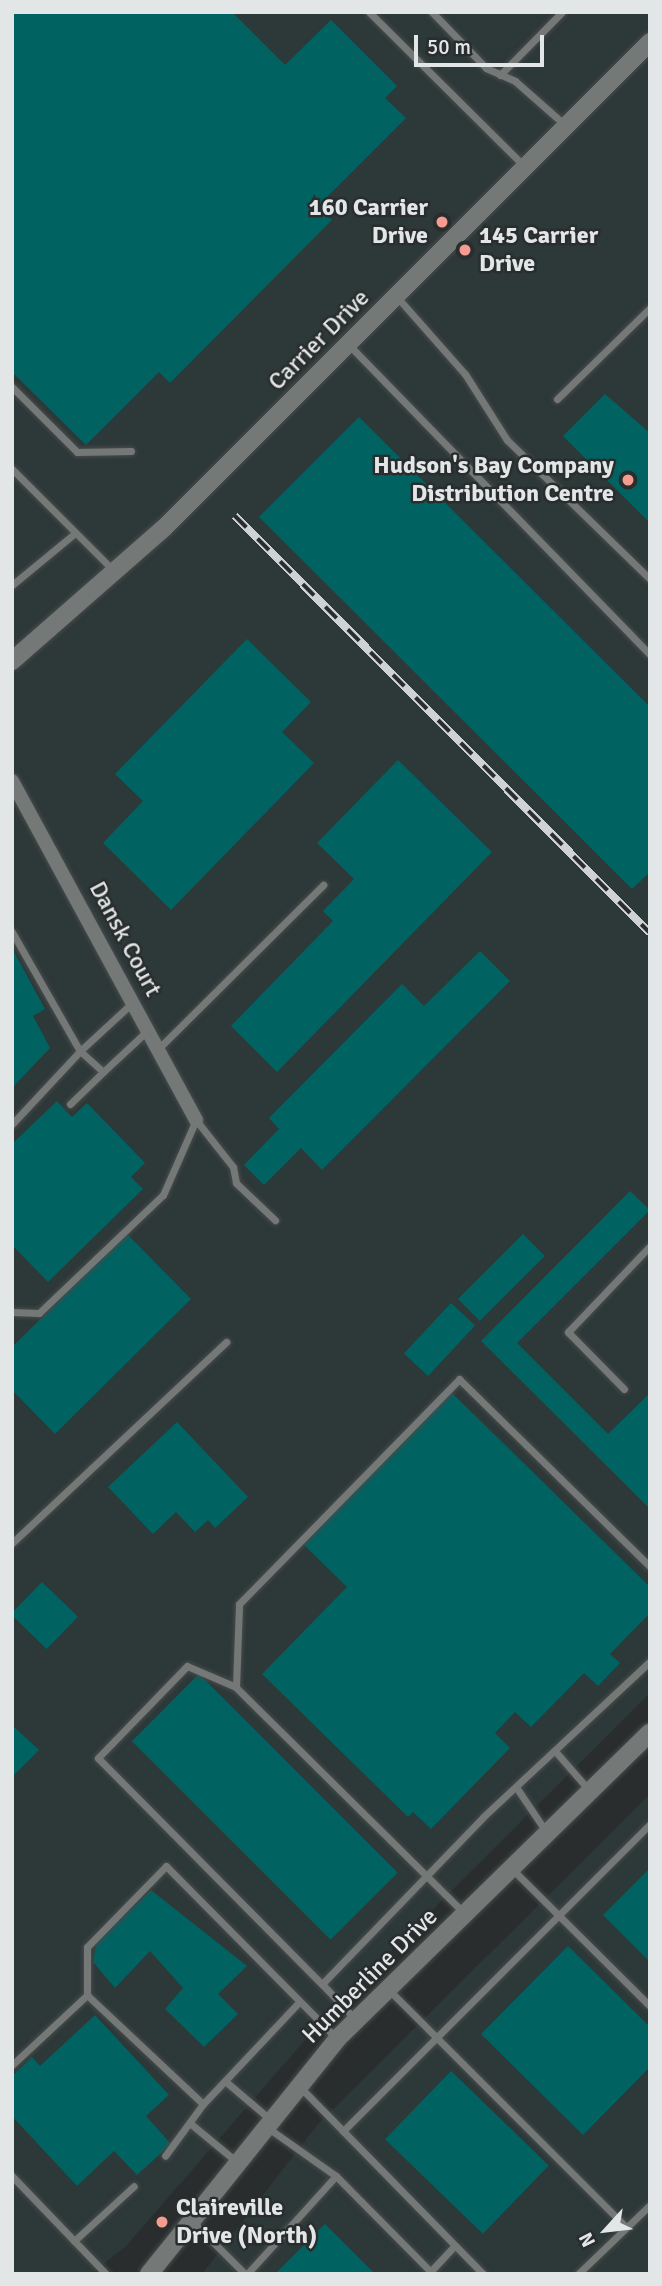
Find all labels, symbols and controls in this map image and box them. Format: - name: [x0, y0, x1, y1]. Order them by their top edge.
- scale bar: [417, 21, 546, 65]
- text: 50 m: [427, 34, 471, 60]
- place label: 160 Carrier Drive: [309, 194, 428, 250]
- marker: 160 Carrier Drive: [434, 214, 450, 230]
- place label: 145 Carrier Drive: [479, 222, 598, 278]
- marker: 145 Carrier Drive: [457, 242, 473, 258]
- street label: Carrier Drive: [263, 284, 375, 396]
- place label: Hudson's Bay Company Distribution Centre: [373, 452, 614, 508]
- marker: Hudson's Bay Company Distribution Centre: [620, 472, 636, 488]
- street label: Dansk Court: [83, 877, 167, 1001]
- street label: Humberline Drive: [296, 1902, 444, 2050]
- place label: Claireville Drive (North): [176, 2194, 317, 2250]
- north arrow: [571, 2195, 641, 2265]
- marker: Claireville Drive (North): [154, 2214, 170, 2230]
- text: N: [574, 2228, 601, 2251]

